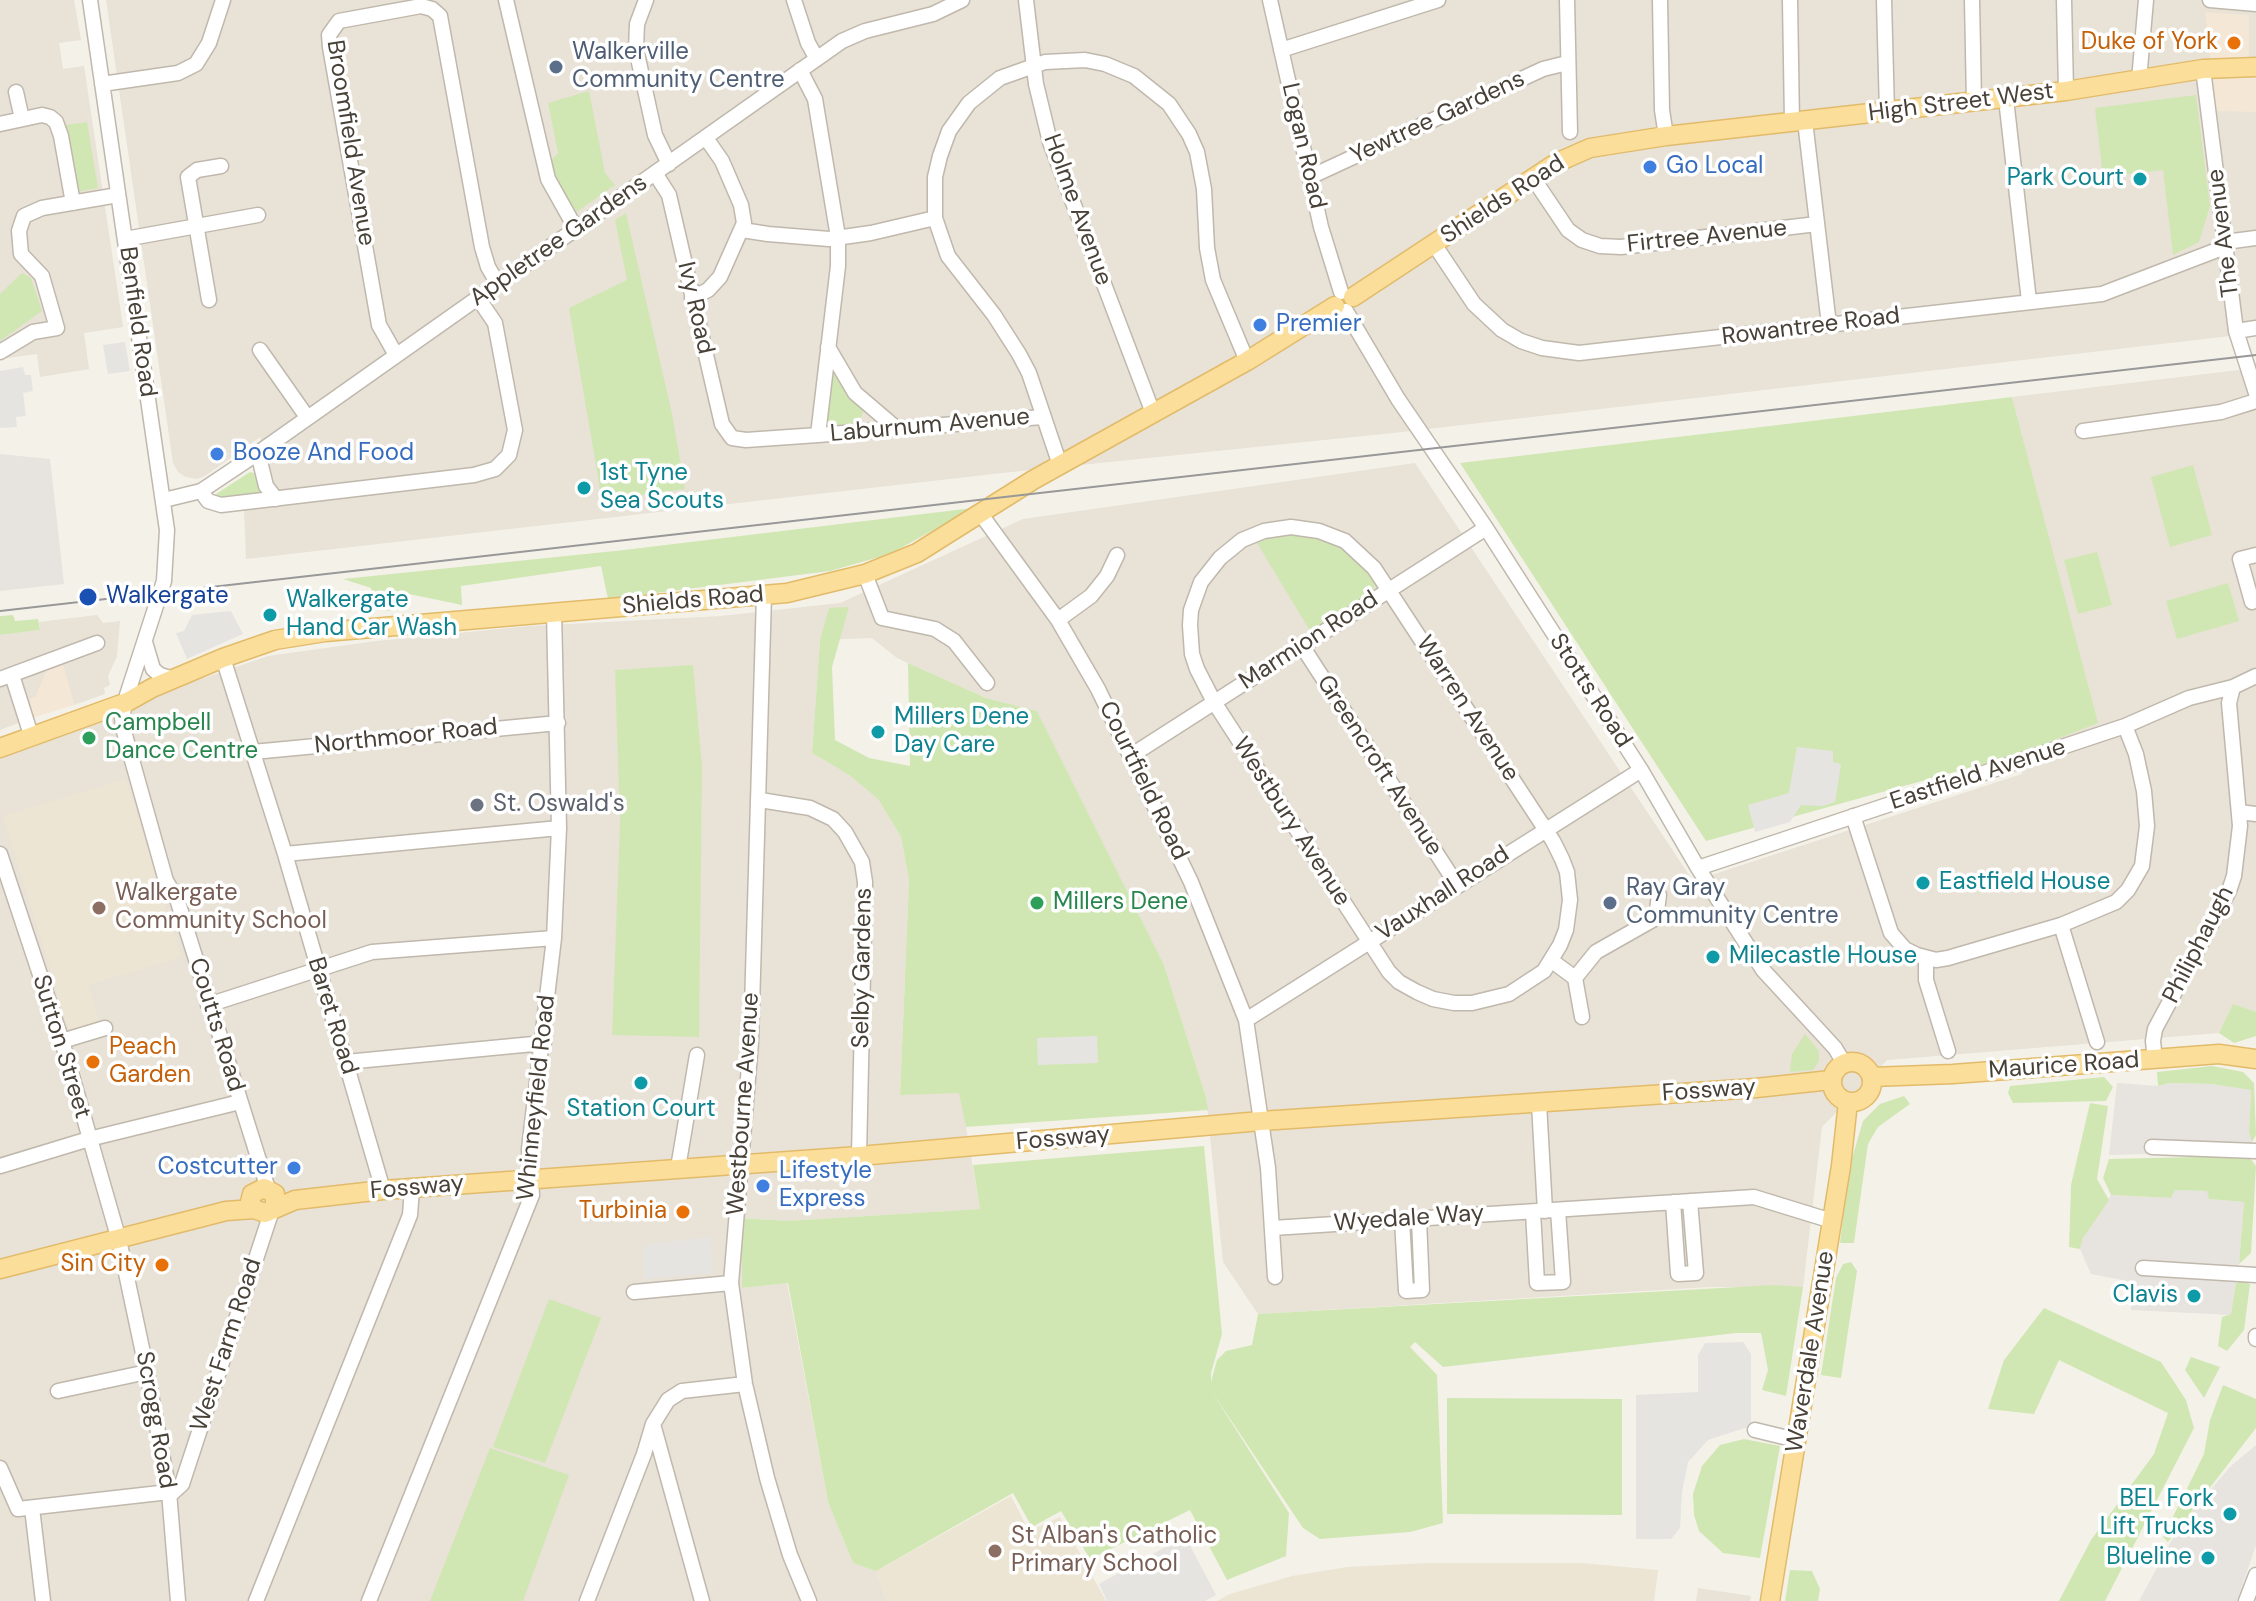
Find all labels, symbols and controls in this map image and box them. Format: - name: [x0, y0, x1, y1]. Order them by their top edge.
- place label: Duke of York: [2081, 29, 2218, 57]
- marker: Duke of York: [2225, 34, 2243, 52]
- street label: Broomfield Avenue: [319, 38, 381, 248]
- place label: Walkerville Community Centre: [572, 39, 785, 95]
- marker: Walkerville Community Centre: [547, 58, 565, 76]
- street label: Yewtree Gardens: [1346, 65, 1530, 171]
- street label: High Street West: [1867, 77, 2055, 129]
- street label: Logan Road: [1275, 80, 1331, 212]
- street label: Holme Avenue: [1036, 130, 1118, 290]
- street label: Shields Road: [1436, 149, 1570, 251]
- place label: Go Local: [1666, 153, 1763, 181]
- marker: Go Local: [1641, 158, 1659, 176]
- place label: Park Court: [2007, 165, 2124, 193]
- street label: The Avenue: [2202, 167, 2246, 299]
- street label: Appletree Gardens: [465, 169, 653, 313]
- marker: Park Court: [2131, 170, 2149, 188]
- street label: Firtree Avenue: [1626, 214, 1788, 260]
- street label: Benfield Road: [112, 245, 162, 399]
- street label: Ivy Road: [670, 259, 720, 357]
- street label: Rowantree Road: [1720, 302, 1902, 352]
- place label: Premier: [1276, 311, 1362, 339]
- marker: Premier: [1251, 316, 1269, 334]
- street label: Laburnum Avenue: [829, 403, 1031, 449]
- place label: Booze And Food: [233, 440, 414, 468]
- marker: Booze And Food: [208, 445, 226, 463]
- place label: 1st Tyne Sea Scouts: [600, 460, 724, 516]
- marker: 1st Tyne Sea Scouts: [575, 479, 593, 497]
- street label: Shields Road: [621, 580, 765, 622]
- place label: Walkergate: [106, 583, 229, 611]
- street label: Marmion Road: [1234, 585, 1384, 697]
- marker: Walkergate: [77, 586, 99, 608]
- place label: Walkergate Hand Car Wash: [286, 587, 457, 643]
- marker: Walkergate Hand Car Wash: [261, 606, 279, 624]
- street label: Stotts Road: [1543, 629, 1637, 753]
- street label: Warren Avenue: [1409, 631, 1525, 787]
- street label: Greencroft Avenue: [1310, 670, 1448, 862]
- street label: Courtfield Road: [1092, 697, 1194, 865]
- place label: Millers Dene Day Care: [894, 704, 1029, 760]
- place label: Campbell Dance Centre: [105, 710, 258, 766]
- street label: Northmoor Road: [313, 713, 499, 761]
- marker: Millers Dene Day Care: [869, 723, 887, 741]
- marker: Campbell Dance Centre: [80, 729, 98, 747]
- street label: Westbury Avenue: [1226, 732, 1356, 912]
- street label: Eastfield Avenue: [1887, 733, 2069, 817]
- place label: St. Oswald's: [493, 791, 625, 819]
- marker: St. Oswald's: [468, 796, 486, 814]
- street label: Vauxhall Road: [1371, 840, 1515, 948]
- place label: Eastfield House: [1939, 869, 2110, 897]
- marker: Eastfield House: [1914, 874, 1932, 892]
- place label: Ray Gray Community Centre: [1626, 875, 1839, 931]
- place label: Walkergate Community School: [115, 880, 327, 936]
- street label: Philiphaugh: [2157, 882, 2241, 1008]
- street label: Selby Gardens: [847, 887, 879, 1049]
- place label: Millers Dene: [1053, 889, 1188, 917]
- marker: Millers Dene: [1028, 894, 1046, 912]
- marker: Ray Gray Community Centre: [1601, 894, 1619, 912]
- marker: Walkergate Community School: [90, 899, 108, 917]
- place label: Milecastle House: [1729, 943, 1917, 971]
- marker: Milecastle House: [1704, 948, 1722, 966]
- street label: Baret Road: [301, 954, 363, 1078]
- street label: Coutts Road: [182, 955, 250, 1095]
- street label: Sutton Street: [26, 972, 96, 1122]
- street label: Westbourne Avenue: [722, 991, 766, 1217]
- street label: Whinneyfield Road: [512, 994, 562, 1202]
- place label: Peach Garden: [109, 1034, 191, 1090]
- street label: Maurice Road: [1988, 1046, 2140, 1086]
- marker: Peach Garden: [84, 1053, 102, 1071]
- street label: Fossway: [1661, 1073, 1757, 1109]
- marker: Station Court: [632, 1074, 650, 1092]
- place label: Station Court: [566, 1096, 716, 1124]
- street label: Fossway: [1015, 1121, 1111, 1157]
- place label: Costcutter: [157, 1154, 278, 1182]
- place label: Lifestyle Express: [779, 1158, 872, 1214]
- marker: Costcutter: [285, 1159, 303, 1177]
- street label: Fossway: [369, 1170, 465, 1206]
- marker: Lifestyle Express: [754, 1177, 772, 1195]
- place label: Turbinia: [579, 1198, 667, 1226]
- street label: Wyedale Way: [1333, 1199, 1485, 1239]
- marker: Turbinia: [674, 1203, 692, 1221]
- street label: Waverdale Avenue: [1781, 1249, 1841, 1455]
- place label: Sin City: [60, 1251, 146, 1279]
- street label: West Farm Road: [185, 1255, 269, 1435]
- marker: Sin City: [153, 1256, 171, 1274]
- place label: Clavis: [2112, 1282, 2178, 1310]
- marker: Clavis: [2185, 1287, 2203, 1305]
- street label: Scrogg Road: [129, 1349, 181, 1491]
- place label: BEL Fork Lift Trucks: [2100, 1486, 2214, 1542]
- marker: BEL Fork Lift Trucks: [2221, 1505, 2239, 1523]
- place label: St Alban's Catholic Primary School: [1011, 1523, 1217, 1579]
- marker: St Alban's Catholic Primary School: [986, 1542, 1004, 1560]
- place label: Blueline: [2106, 1544, 2192, 1572]
- marker: Blueline: [2199, 1549, 2217, 1567]

